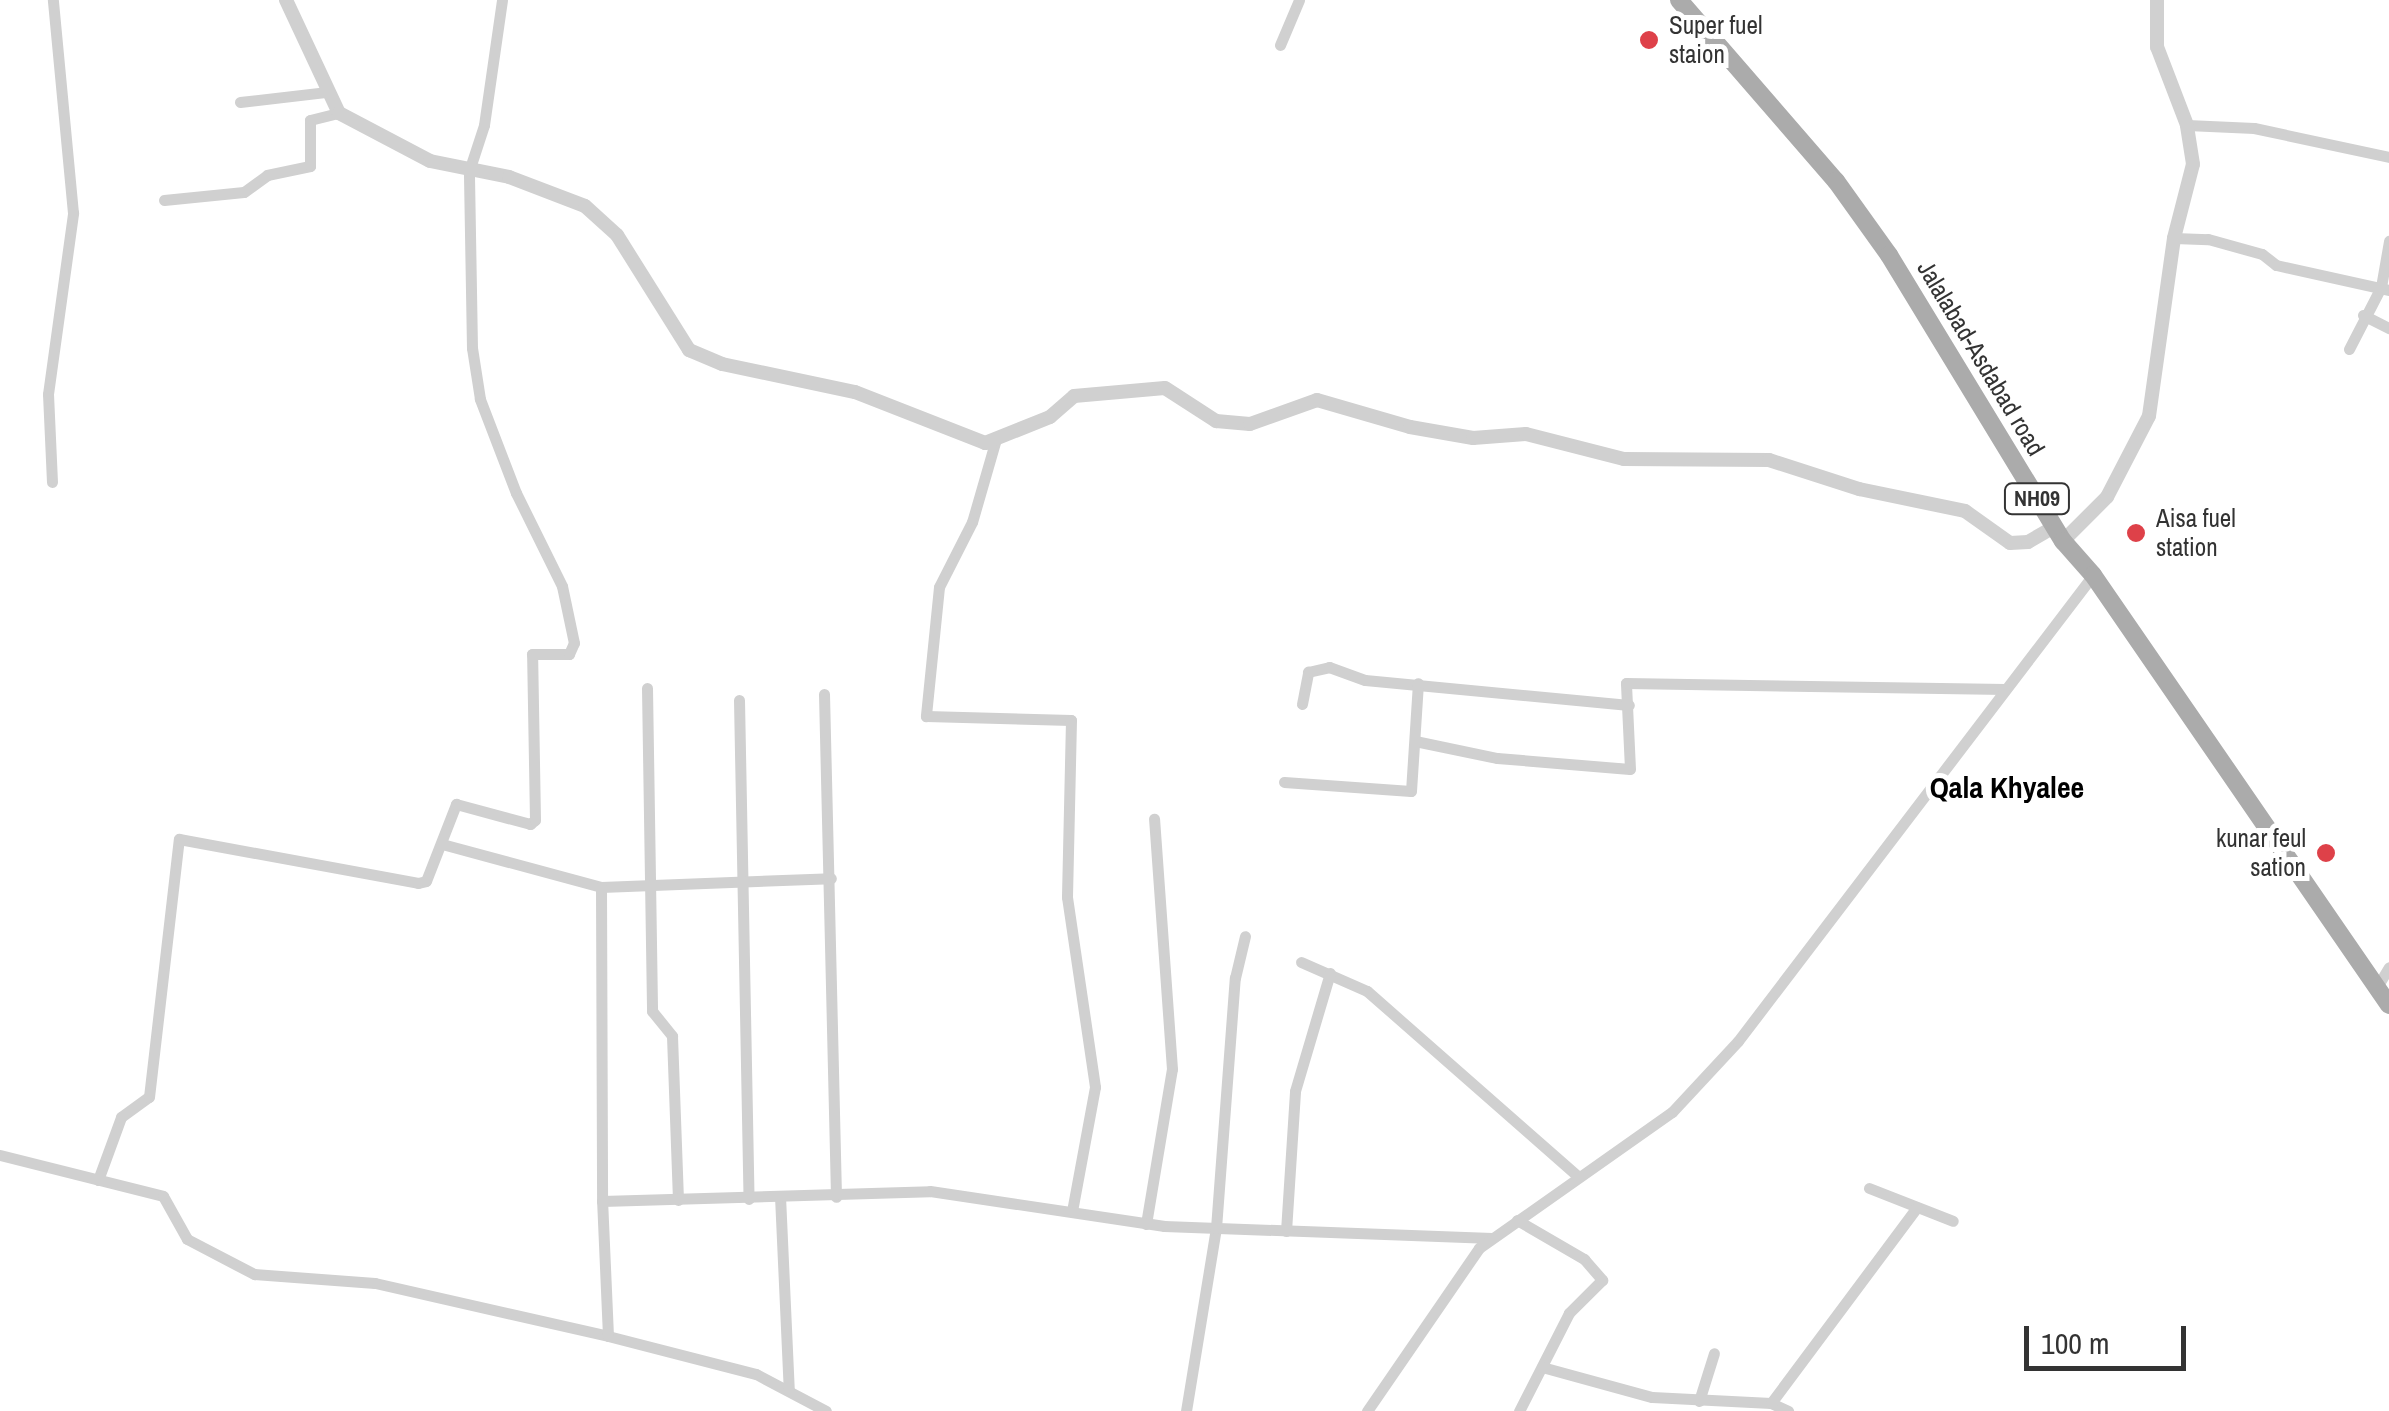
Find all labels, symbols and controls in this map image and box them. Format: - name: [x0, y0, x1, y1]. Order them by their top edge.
- place label: Super fuel staion: [1669, 11, 1762, 70]
- marker: Super fuel staion: [1638, 29, 1660, 51]
- street label: Jalalabad-Asdabad road: [1911, 255, 2051, 461]
- road number: NH09: [2002, 482, 2072, 516]
- place label: Aisa fuel station: [2156, 504, 2236, 563]
- marker: Aisa fuel station: [2125, 522, 2147, 544]
- district label: Qala Khyalee: [1930, 769, 2084, 805]
- place label: kunar feul sation: [2216, 824, 2306, 883]
- marker: kunar feul sation: [2315, 842, 2337, 864]
- scale bar: [2029, 1306, 2192, 1368]
- text: 100 m: [2041, 1323, 2109, 1363]

